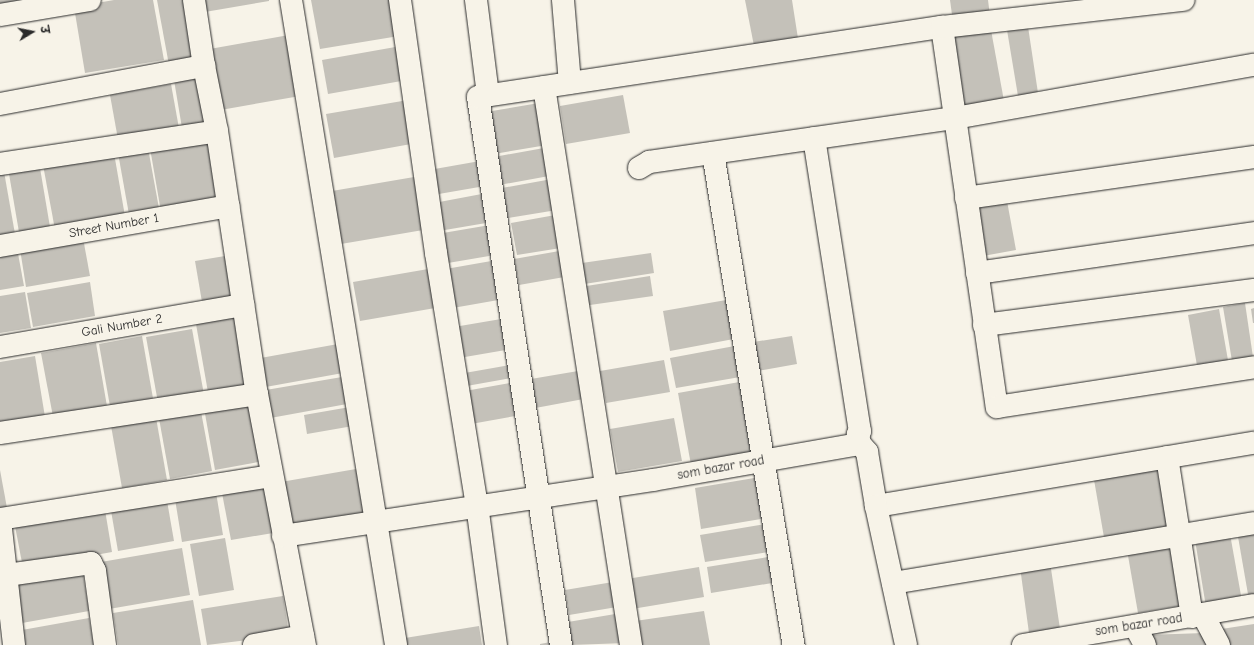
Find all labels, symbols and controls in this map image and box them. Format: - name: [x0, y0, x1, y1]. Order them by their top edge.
- north arrow: [12, 12, 52, 52]
- text: उ: [37, 25, 51, 35]
- street label: Street Number 1: [68, 210, 160, 242]
- street label: Gali Number 2: [80, 311, 164, 341]
- street label: som bazar road: [676, 453, 766, 483]
- street label: som bazar road: [1094, 610, 1184, 640]

